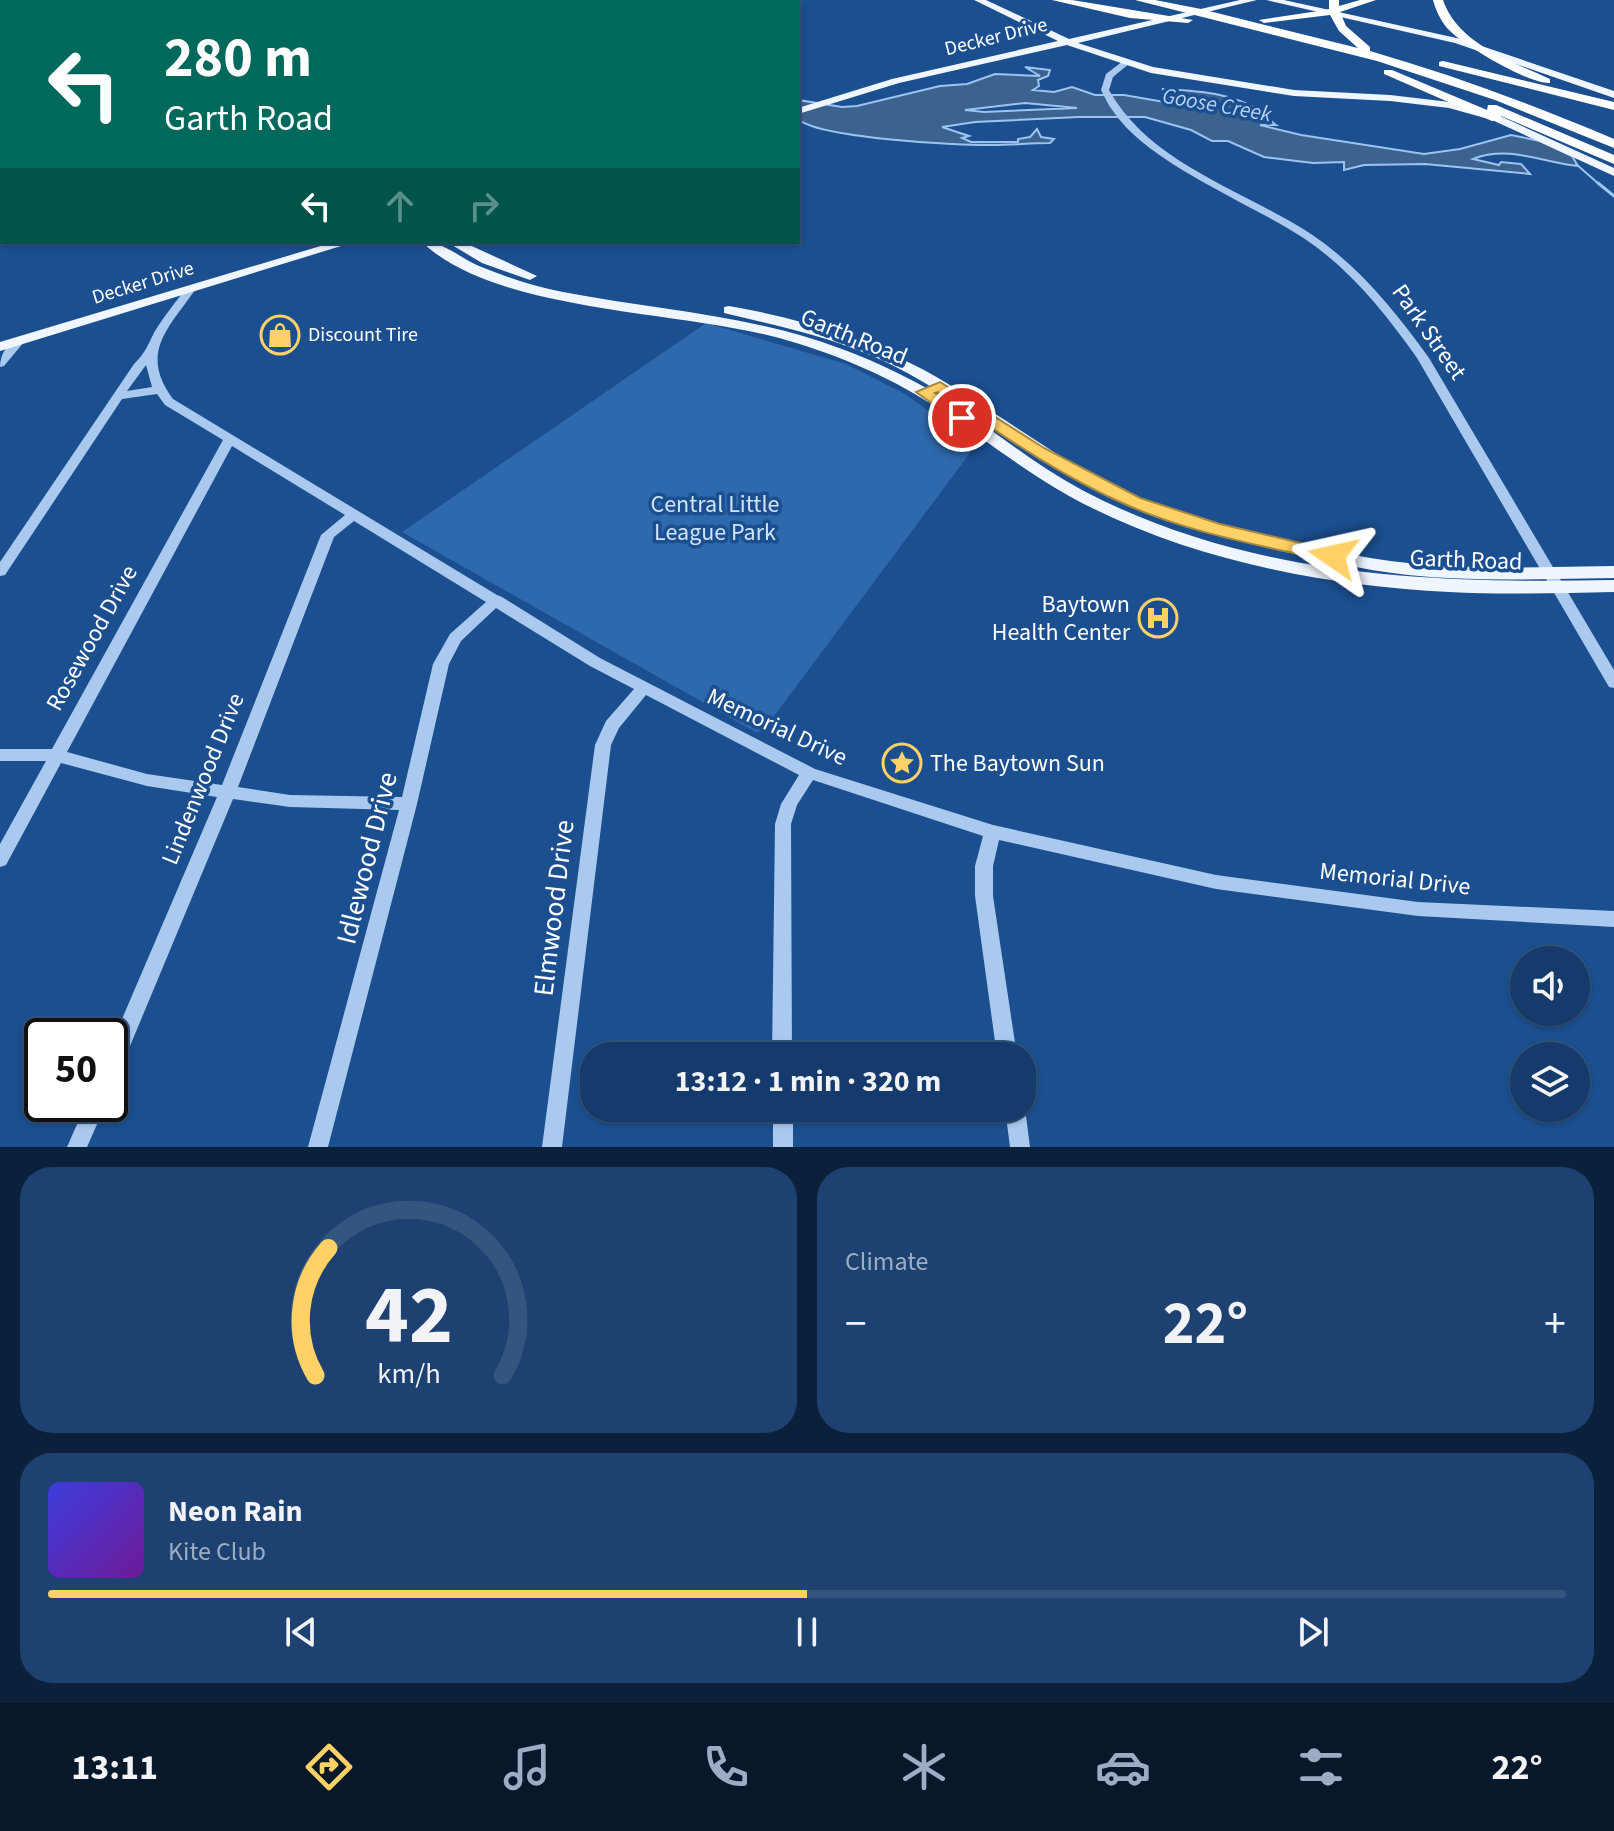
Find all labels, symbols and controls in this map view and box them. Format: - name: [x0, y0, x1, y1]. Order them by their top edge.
- street label: Decker Drive: [942, 11, 1050, 63]
- text: 280 m: [164, 19, 312, 98]
- icon: left: [32, 32, 136, 136]
- water label: Goose Creek: [1160, 80, 1275, 130]
- text: Garth Road: [164, 93, 333, 144]
- icon: left: [294, 184, 338, 228]
- icon: ahead: [378, 184, 422, 228]
- icon: right: [462, 184, 506, 228]
- street label: Decker Drive: [89, 254, 197, 312]
- street label: Park Street: [1383, 277, 1475, 387]
- street label: Garth Road: [795, 300, 913, 374]
- shop icon: Discount Tire: [259, 314, 301, 356]
- place label: Discount Tire: [308, 321, 418, 349]
- pin: [928, 384, 996, 452]
- icon: arrive: [940, 396, 984, 440]
- park label: Central Little League Park: [651, 487, 779, 550]
- position arrow: [1291, 514, 1375, 598]
- street label: Garth Road: [1409, 541, 1523, 579]
- street label: Rosewood Drive: [37, 559, 147, 717]
- place label: Baytown Health Center: [992, 587, 1131, 650]
- hospital icon: Baytown Health Center: [1137, 597, 1179, 639]
- street label: Memorial Drive: [701, 679, 853, 775]
- street label: Lindenwood Drive: [153, 688, 253, 870]
- place icon: The Baytown Sun: [881, 742, 923, 784]
- place label: The Baytown Sun: [930, 746, 1105, 781]
- street label: Idlewood Drive: [326, 768, 408, 948]
- street label: Elmwood Drive: [523, 818, 585, 998]
- street label: Memorial Drive: [1318, 854, 1472, 904]
- map controls: [1510, 946, 1590, 1122]
- button: sound: [1510, 946, 1590, 1026]
- speed limit sign: 50: [24, 1018, 128, 1122]
- button: layers: [1510, 1042, 1590, 1122]
- text: 13:12 · 1 min · 320 m: [675, 1060, 941, 1103]
- text: Climate: [845, 1243, 929, 1280]
- text: 42: [365, 1257, 452, 1375]
- text: 22°: [1163, 1282, 1248, 1367]
- text: −: [845, 1293, 867, 1356]
- text: +: [1544, 1293, 1566, 1356]
- text: km/h: [377, 1354, 440, 1394]
- text: Neon Rain: [168, 1490, 303, 1533]
- text: Kite Club: [168, 1533, 266, 1570]
- icon: previous: [279, 1610, 323, 1654]
- icon: pause: [785, 1610, 829, 1654]
- icon: next: [1291, 1610, 1335, 1654]
- icon: directions: [301, 1739, 357, 1795]
- icon: music: [499, 1739, 555, 1795]
- icon: phone: [698, 1739, 754, 1795]
- icon: climate: [896, 1739, 952, 1795]
- icon: car: [1095, 1739, 1151, 1795]
- icon: filters: [1293, 1739, 1349, 1795]
- text: 13:11: [71, 1742, 158, 1793]
- text: 22°: [1492, 1742, 1543, 1793]

